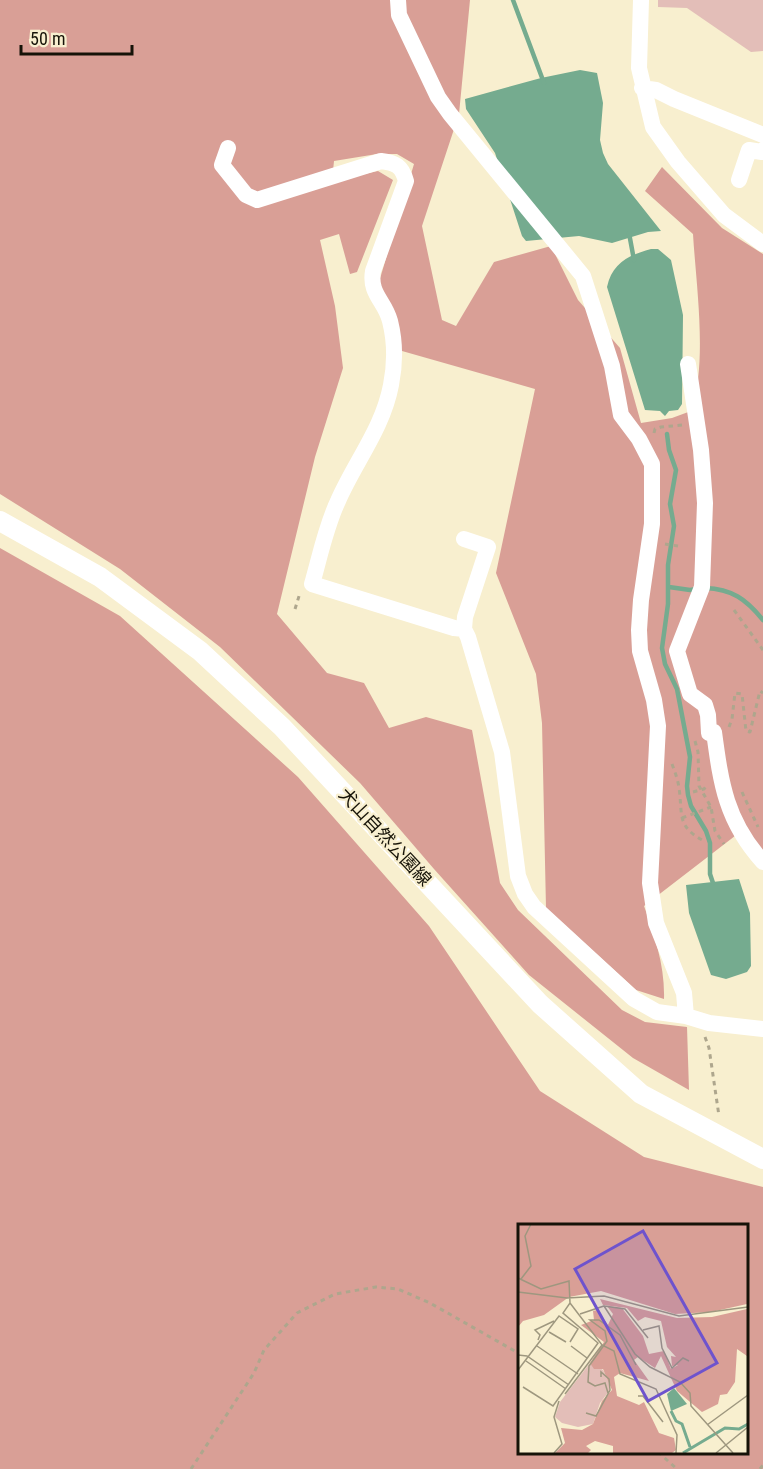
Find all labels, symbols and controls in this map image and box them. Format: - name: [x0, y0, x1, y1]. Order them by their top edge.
- scale bar: [21, 18, 132, 56]
- text: 50 m: [30, 28, 65, 49]
- street label: 犬山自然公園線: [335, 783, 436, 890]
- inset map: [518, 1224, 748, 1454]

